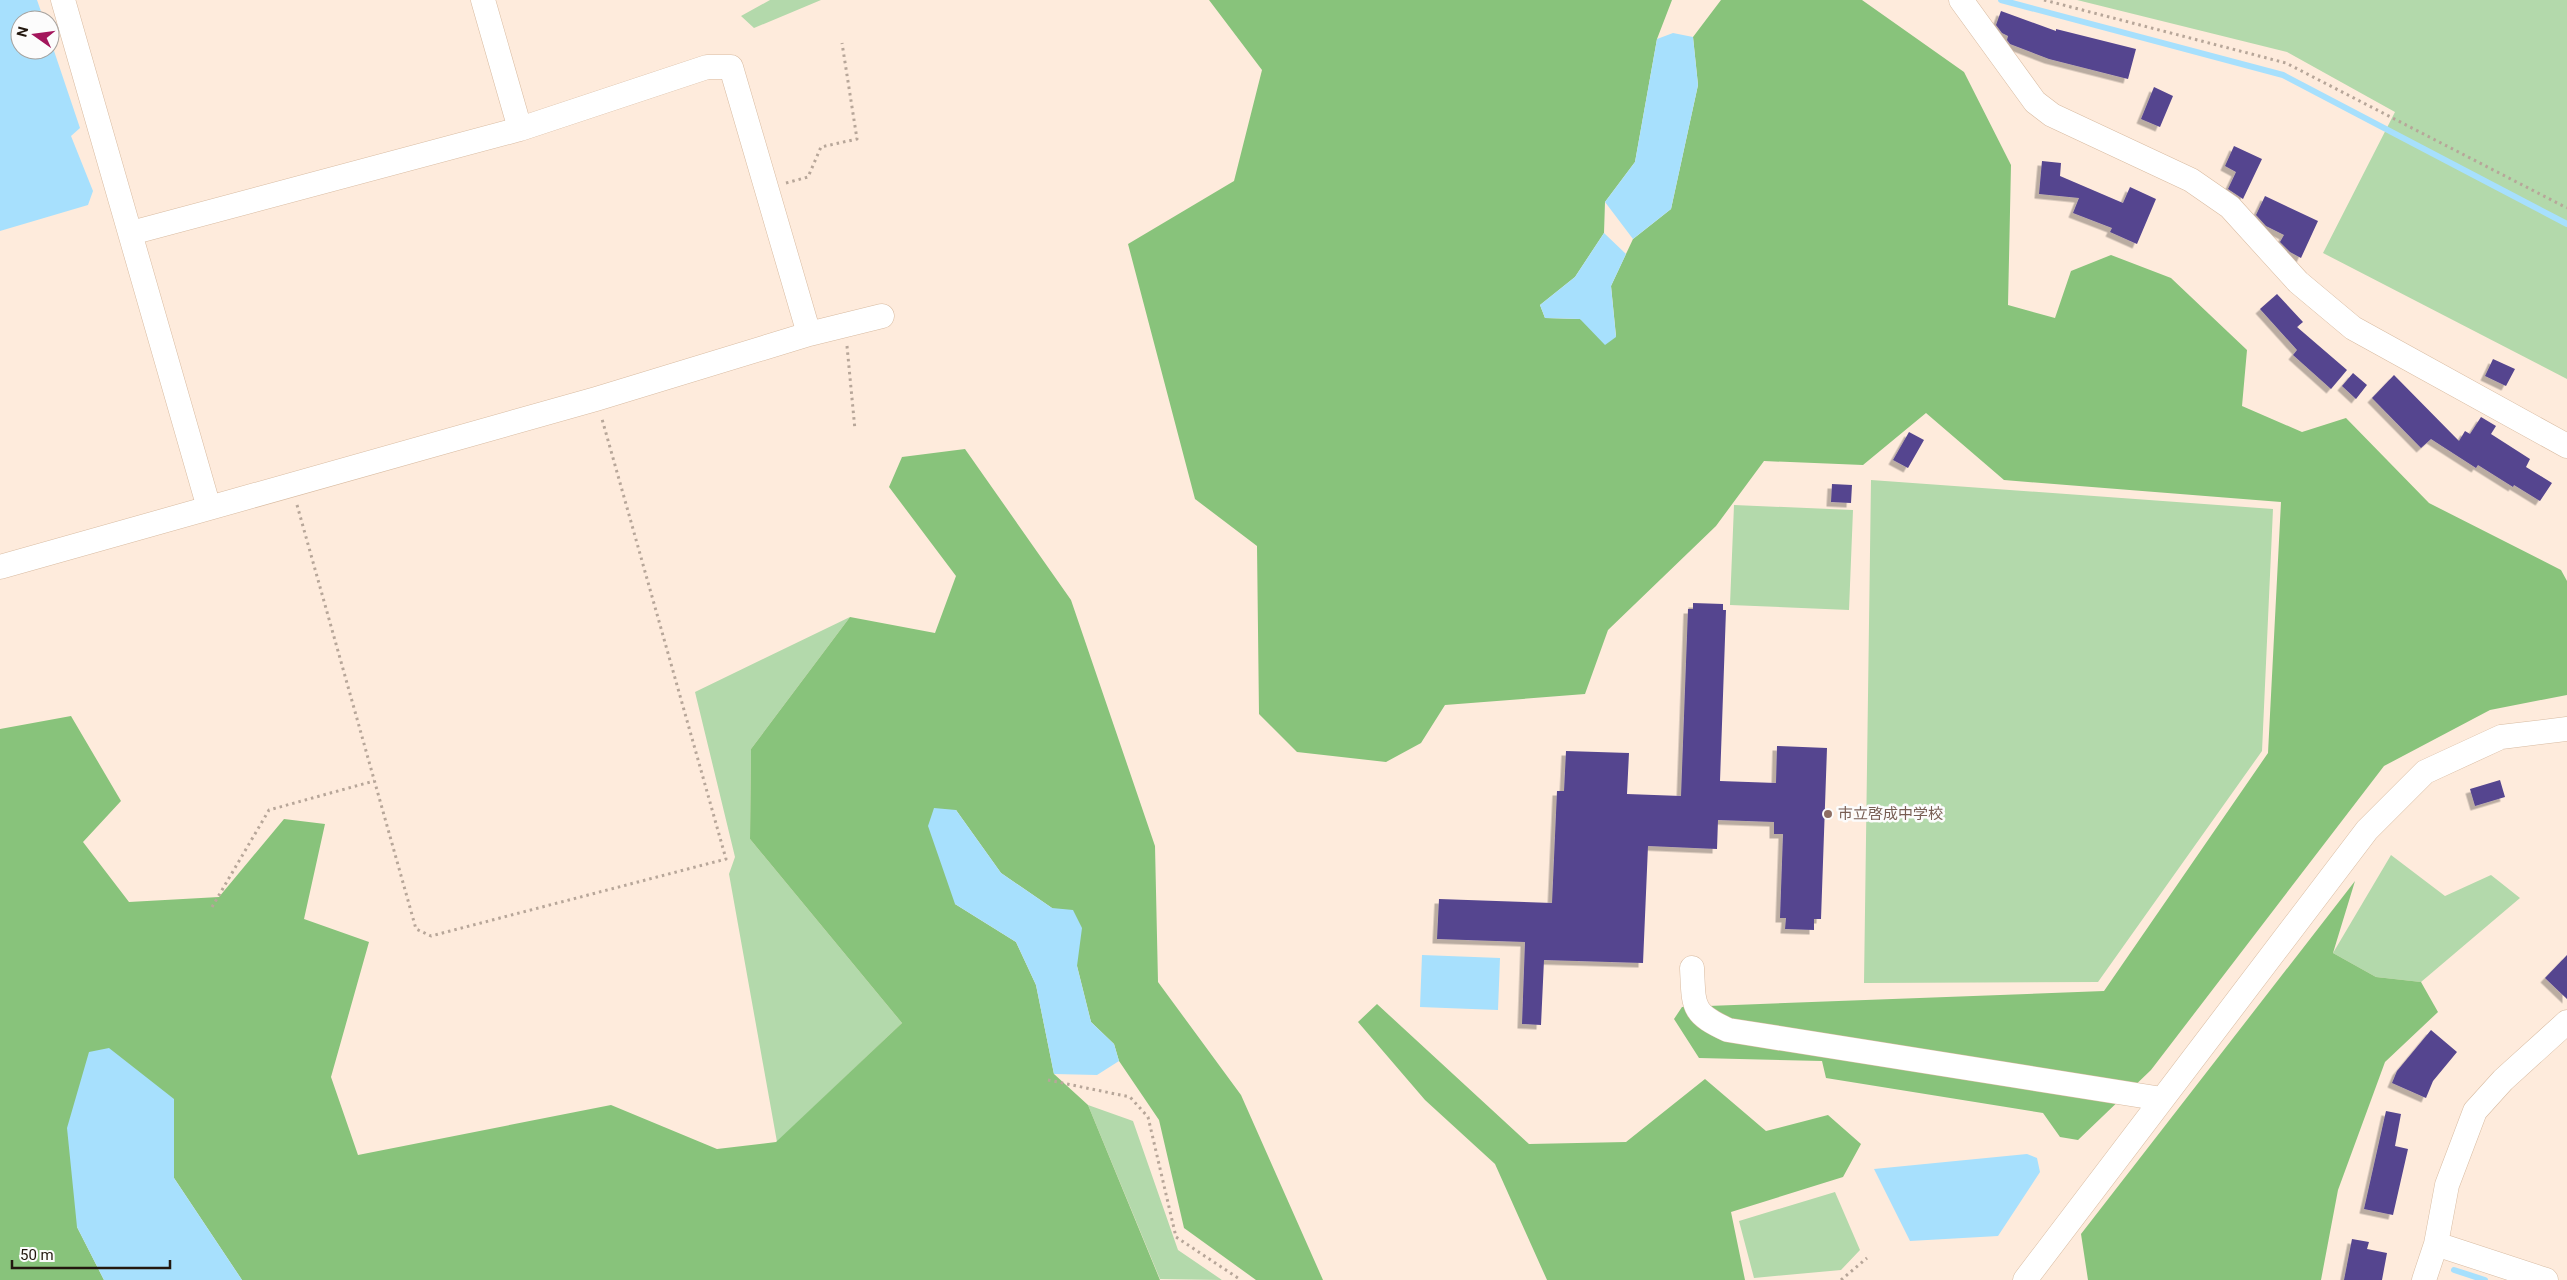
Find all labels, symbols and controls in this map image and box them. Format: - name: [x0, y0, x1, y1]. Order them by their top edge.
- north arrow: [10, 10, 60, 60]
- text: N: [13, 25, 31, 39]
- place label: 市立啓成中学校: [1838, 805, 1943, 823]
- marker: 市立啓成中学校: [1822, 808, 1834, 820]
- scale bar: [12, 1238, 170, 1270]
- text: 50 m: [20, 1246, 54, 1264]

